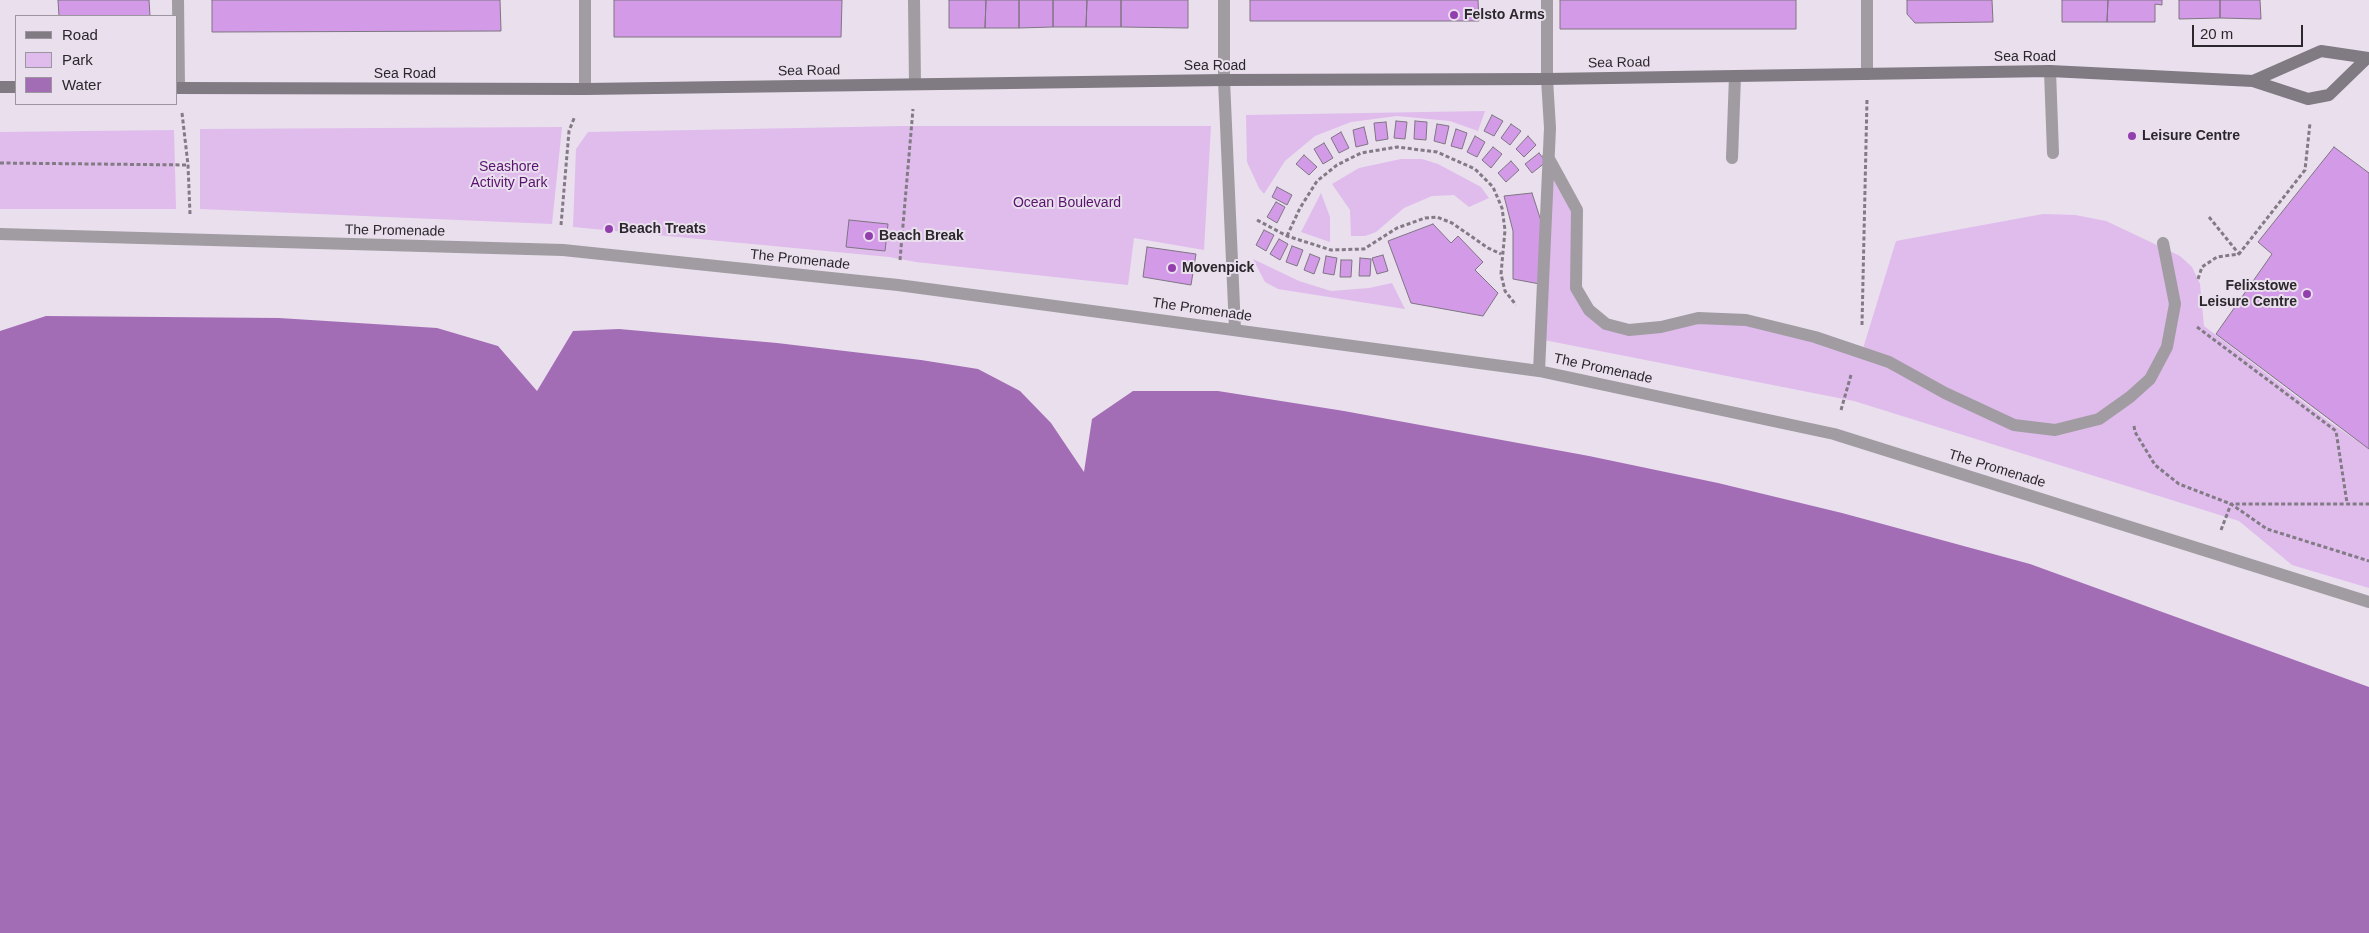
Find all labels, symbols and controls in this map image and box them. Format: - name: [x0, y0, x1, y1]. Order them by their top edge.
- place label: Felsto Arms: [1464, 7, 1545, 23]
- marker: Felsto Arms: [1448, 9, 1460, 21]
- legend: [15, 15, 178, 105]
- scale bar: [2194, 15, 2305, 47]
- text: 20 m: [2200, 25, 2233, 42]
- text: Road: [62, 26, 98, 43]
- street label: Sea Road: [1994, 49, 2056, 65]
- text: Park: [62, 51, 93, 68]
- street label: Sea Road: [1588, 54, 1650, 72]
- street label: Sea Road: [1184, 58, 1246, 74]
- street label: Sea Road: [778, 62, 840, 80]
- street label: Sea Road: [374, 66, 436, 82]
- text: Water: [62, 76, 101, 93]
- place label: Leisure Centre: [2142, 128, 2240, 144]
- marker: Leisure Centre: [2126, 130, 2138, 142]
- park label: Seashore Activity Park: [470, 159, 548, 192]
- park label: Ocean Boulevard: [1013, 195, 1121, 211]
- place label: Beach Treats: [619, 221, 706, 237]
- street label: The Promenade: [345, 222, 445, 240]
- marker: Beach Treats: [603, 223, 615, 235]
- place label: Beach Break: [879, 228, 964, 244]
- marker: Beach Break: [863, 230, 875, 242]
- street label: The Promenade: [749, 246, 851, 274]
- place label: Movenpick: [1182, 260, 1254, 276]
- marker: Movenpick: [1166, 262, 1178, 274]
- place label: Felixstowe Leisure Centre: [2199, 278, 2297, 310]
- marker: Felixstowe Leisure Centre: [2301, 288, 2313, 300]
- street label: The Promenade: [1151, 295, 1253, 325]
- street label: The Promenade: [1552, 350, 1654, 388]
- street label: The Promenade: [1947, 446, 2047, 492]

